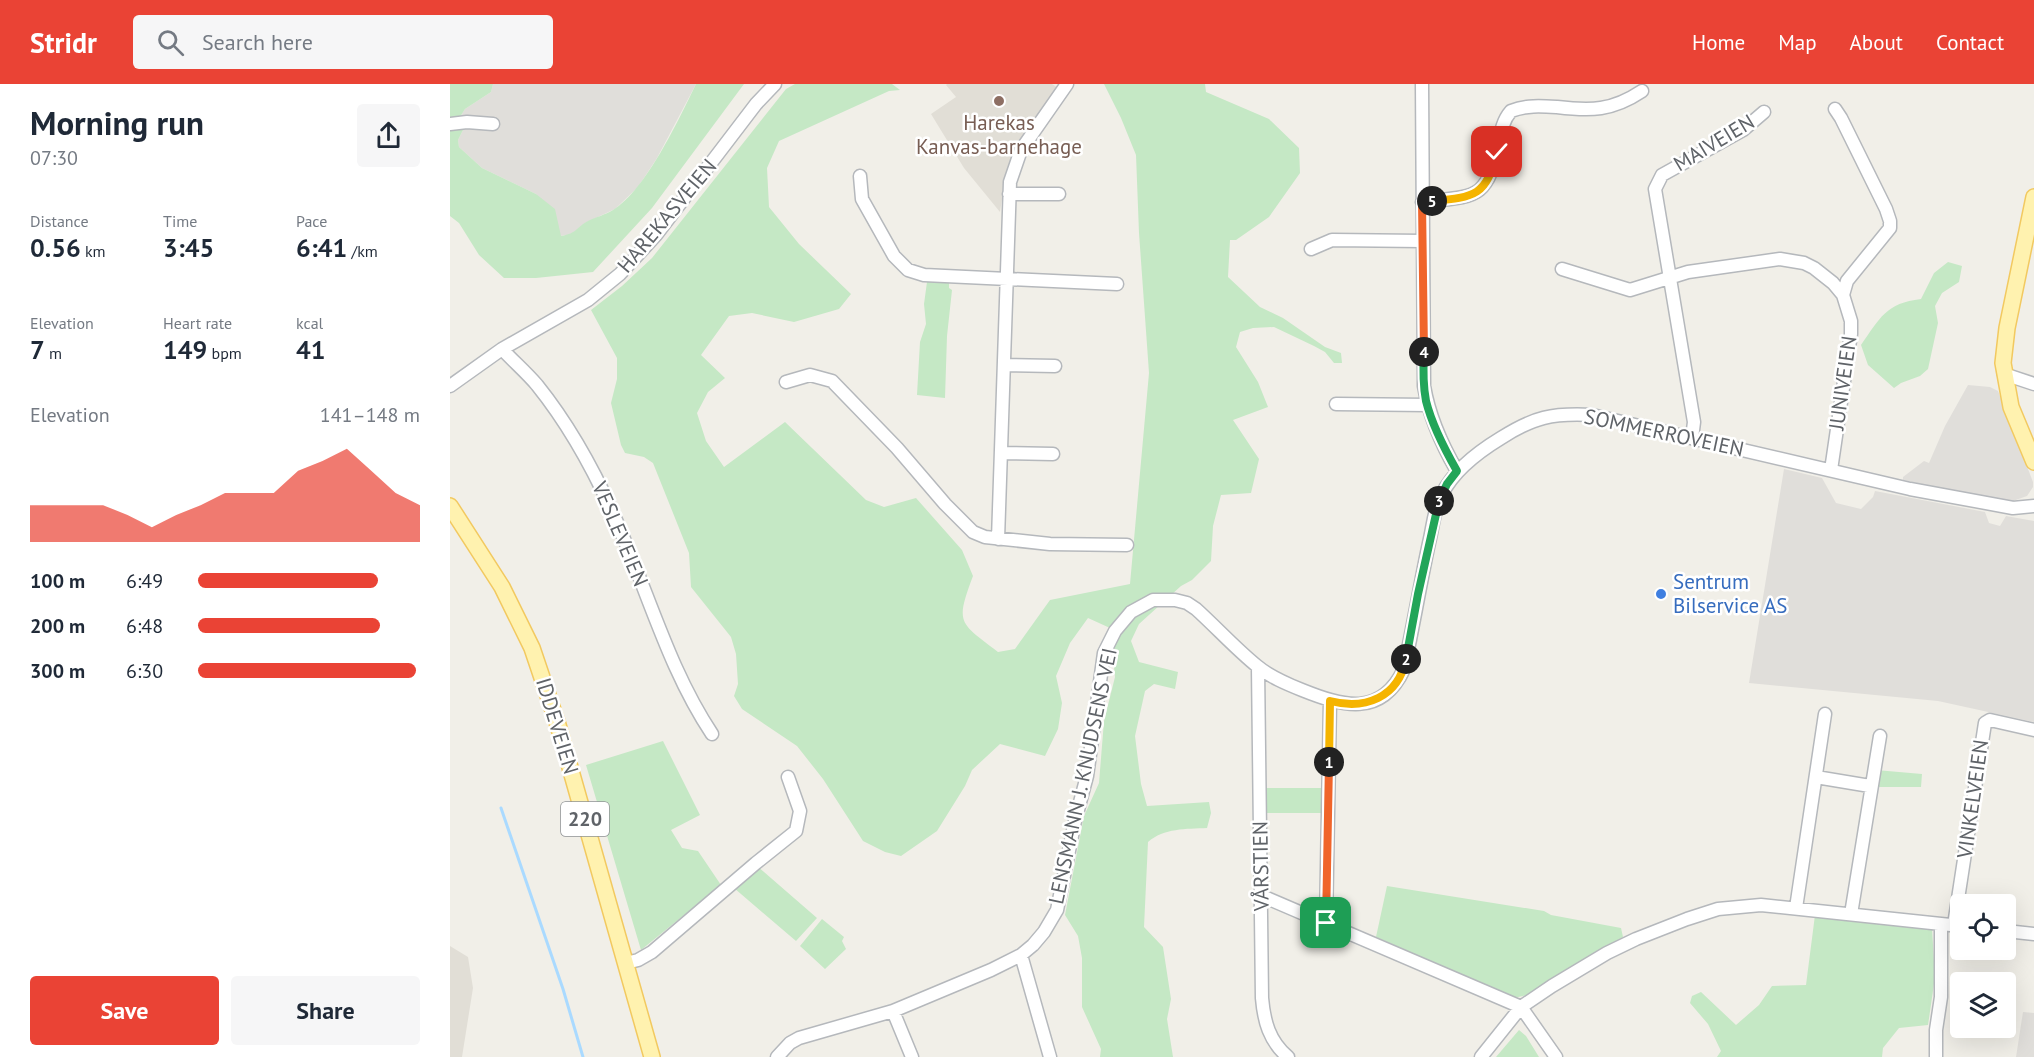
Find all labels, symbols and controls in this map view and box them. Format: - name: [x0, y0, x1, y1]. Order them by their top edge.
- search box: [133, 15, 553, 69]
- text: Stridr: [30, 24, 97, 61]
- icon: search: [154, 26, 187, 59]
- text: Search here: [202, 28, 313, 56]
- text: Home: [1692, 29, 1745, 56]
- text: Map: [1778, 29, 1817, 56]
- text: About: [1850, 29, 1903, 56]
- text: Contact: [1936, 29, 2004, 56]
- marker: Harekas Kanvas-barnehage: [992, 94, 1006, 108]
- text: Morning run: [30, 101, 204, 144]
- button: share: [357, 104, 420, 167]
- street label: MAIVEIEN: [1668, 108, 1759, 177]
- place label: Harekas Kanvas-barnehage: [916, 109, 1082, 160]
- pin: [1471, 126, 1522, 177]
- icon: check: [1480, 135, 1513, 168]
- text: 07:30: [30, 145, 78, 171]
- street label: HAREKASVEIEN: [611, 153, 722, 278]
- pin: 5: [1417, 186, 1447, 216]
- text: 5: [1427, 191, 1437, 211]
- text: Distance: [30, 211, 89, 231]
- text: Time: [163, 211, 197, 231]
- text: Pace: [296, 211, 327, 231]
- text: 0.56: [30, 231, 81, 264]
- text: 3:45: [163, 231, 214, 264]
- text: 6:41: [296, 231, 347, 264]
- text: km: [81, 241, 106, 261]
- text: /km: [347, 241, 378, 261]
- text: Elevation: [30, 313, 94, 333]
- text: Heart rate: [163, 313, 232, 333]
- text: kcal: [296, 313, 323, 333]
- text: 7: [30, 333, 45, 366]
- text: 149: [163, 333, 207, 366]
- text: 41: [296, 333, 325, 366]
- street label: JUNIVEIEN: [1822, 334, 1862, 433]
- pin: 4: [1409, 337, 1439, 367]
- text: 4: [1419, 342, 1429, 362]
- text: m: [45, 343, 62, 363]
- text: bpm: [207, 343, 242, 363]
- text: Elevation: [30, 402, 110, 428]
- text: 141–148 m: [320, 402, 420, 428]
- street label: SOMMERROVEIEN: [1582, 402, 1746, 463]
- street label: VESLEVEIEN: [586, 476, 655, 590]
- pin: 3: [1424, 486, 1454, 516]
- text: 3: [1434, 491, 1444, 511]
- text: 100 m: [30, 568, 85, 594]
- text: 6:49: [126, 568, 163, 594]
- place label: Sentrum Bilservice AS: [1673, 568, 1787, 619]
- marker: Sentrum Bilservice AS: [1654, 587, 1668, 601]
- text: 200 m: [30, 613, 85, 639]
- text: 6:48: [126, 613, 163, 639]
- pin: 2: [1391, 644, 1421, 674]
- street label: LENSMANN J. KNUDSENS VEI: [1042, 645, 1123, 906]
- text: 2: [1401, 649, 1411, 669]
- text: 300 m: [30, 658, 85, 684]
- text: 6:30: [126, 658, 163, 684]
- street label: IDDEVEIEN: [530, 674, 585, 777]
- street label: VINKELVEIEN: [1951, 738, 1994, 861]
- pin: 1: [1314, 747, 1344, 777]
- text: 1: [1324, 752, 1334, 772]
- road number: 220: [561, 802, 609, 836]
- street label: VÅRSTIEN: [1246, 821, 1275, 912]
- map controls: [1950, 894, 2016, 1038]
- button: locate: [1950, 894, 2016, 960]
- pin: [1300, 897, 1351, 948]
- icon: arrive: [1309, 906, 1342, 939]
- button: layers: [1950, 972, 2016, 1038]
- button: Save: [30, 976, 219, 1045]
- button: Share: [231, 976, 420, 1045]

